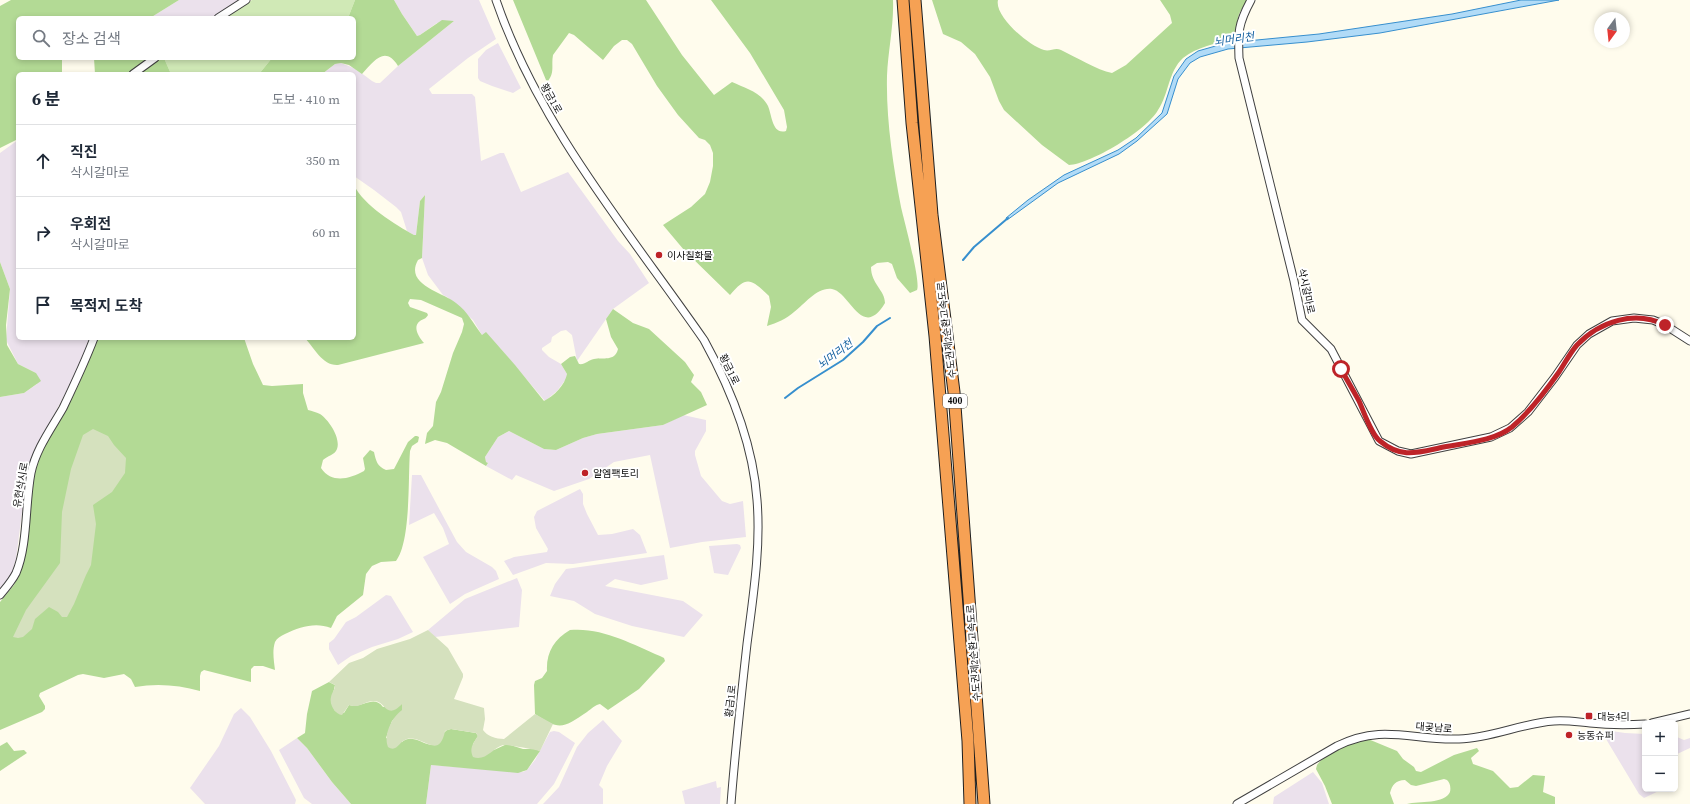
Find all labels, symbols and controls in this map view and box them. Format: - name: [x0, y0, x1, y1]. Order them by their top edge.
- north arrow: [1594, 12, 1630, 48]
- search box: [16, 16, 356, 60]
- icon: search: [30, 27, 52, 49]
- text: 장소 검색: [62, 28, 121, 49]
- water label: 뇌머리천: [1213, 29, 1257, 50]
- street label: 황금1로: [538, 81, 565, 116]
- text: 6 분: [32, 87, 61, 111]
- text: 도보 · 410 m: [272, 91, 340, 108]
- text: 직진: [70, 141, 98, 162]
- icon: ahead: [32, 150, 54, 172]
- text: 350 m: [306, 152, 340, 169]
- text: 삭시갈마로: [70, 164, 130, 181]
- text: 우회전: [70, 213, 111, 234]
- icon: right: [32, 222, 54, 244]
- text: 60 m: [312, 224, 340, 241]
- text: 삭시갈마로: [70, 236, 130, 253]
- place label: 이사칠화물: [667, 249, 713, 262]
- marker: 이사칠화물: [654, 250, 664, 260]
- street label: 삭시갈마로: [1295, 267, 1318, 315]
- street label: 수도권제2순환고속도로: [934, 281, 959, 379]
- icon: arrive: [32, 294, 54, 316]
- text: 목적지 도착: [70, 295, 142, 316]
- route end: [1656, 316, 1674, 334]
- water label: 뇌머리천: [815, 335, 857, 373]
- street label: 황금1로: [717, 352, 743, 387]
- route start: [1332, 360, 1350, 378]
- road number: 400: [943, 394, 967, 408]
- street label: 유현삭시로: [10, 461, 31, 509]
- place label: 알엠팩토리: [593, 467, 639, 480]
- marker: 알엠팩토리: [580, 468, 590, 478]
- street label: 수도권제2순환고속도로: [964, 604, 983, 702]
- street label: 황금1로: [722, 684, 739, 718]
- place label: 대능4리: [1597, 710, 1630, 723]
- marker: 대능4리: [1584, 711, 1594, 721]
- street label: 대곶남로: [1415, 719, 1453, 736]
- map controls: [1642, 720, 1678, 792]
- button: +: [1642, 720, 1678, 756]
- place label: 능동슈퍼: [1577, 729, 1614, 742]
- marker: 능동슈퍼: [1564, 730, 1574, 740]
- button: −: [1642, 756, 1678, 792]

